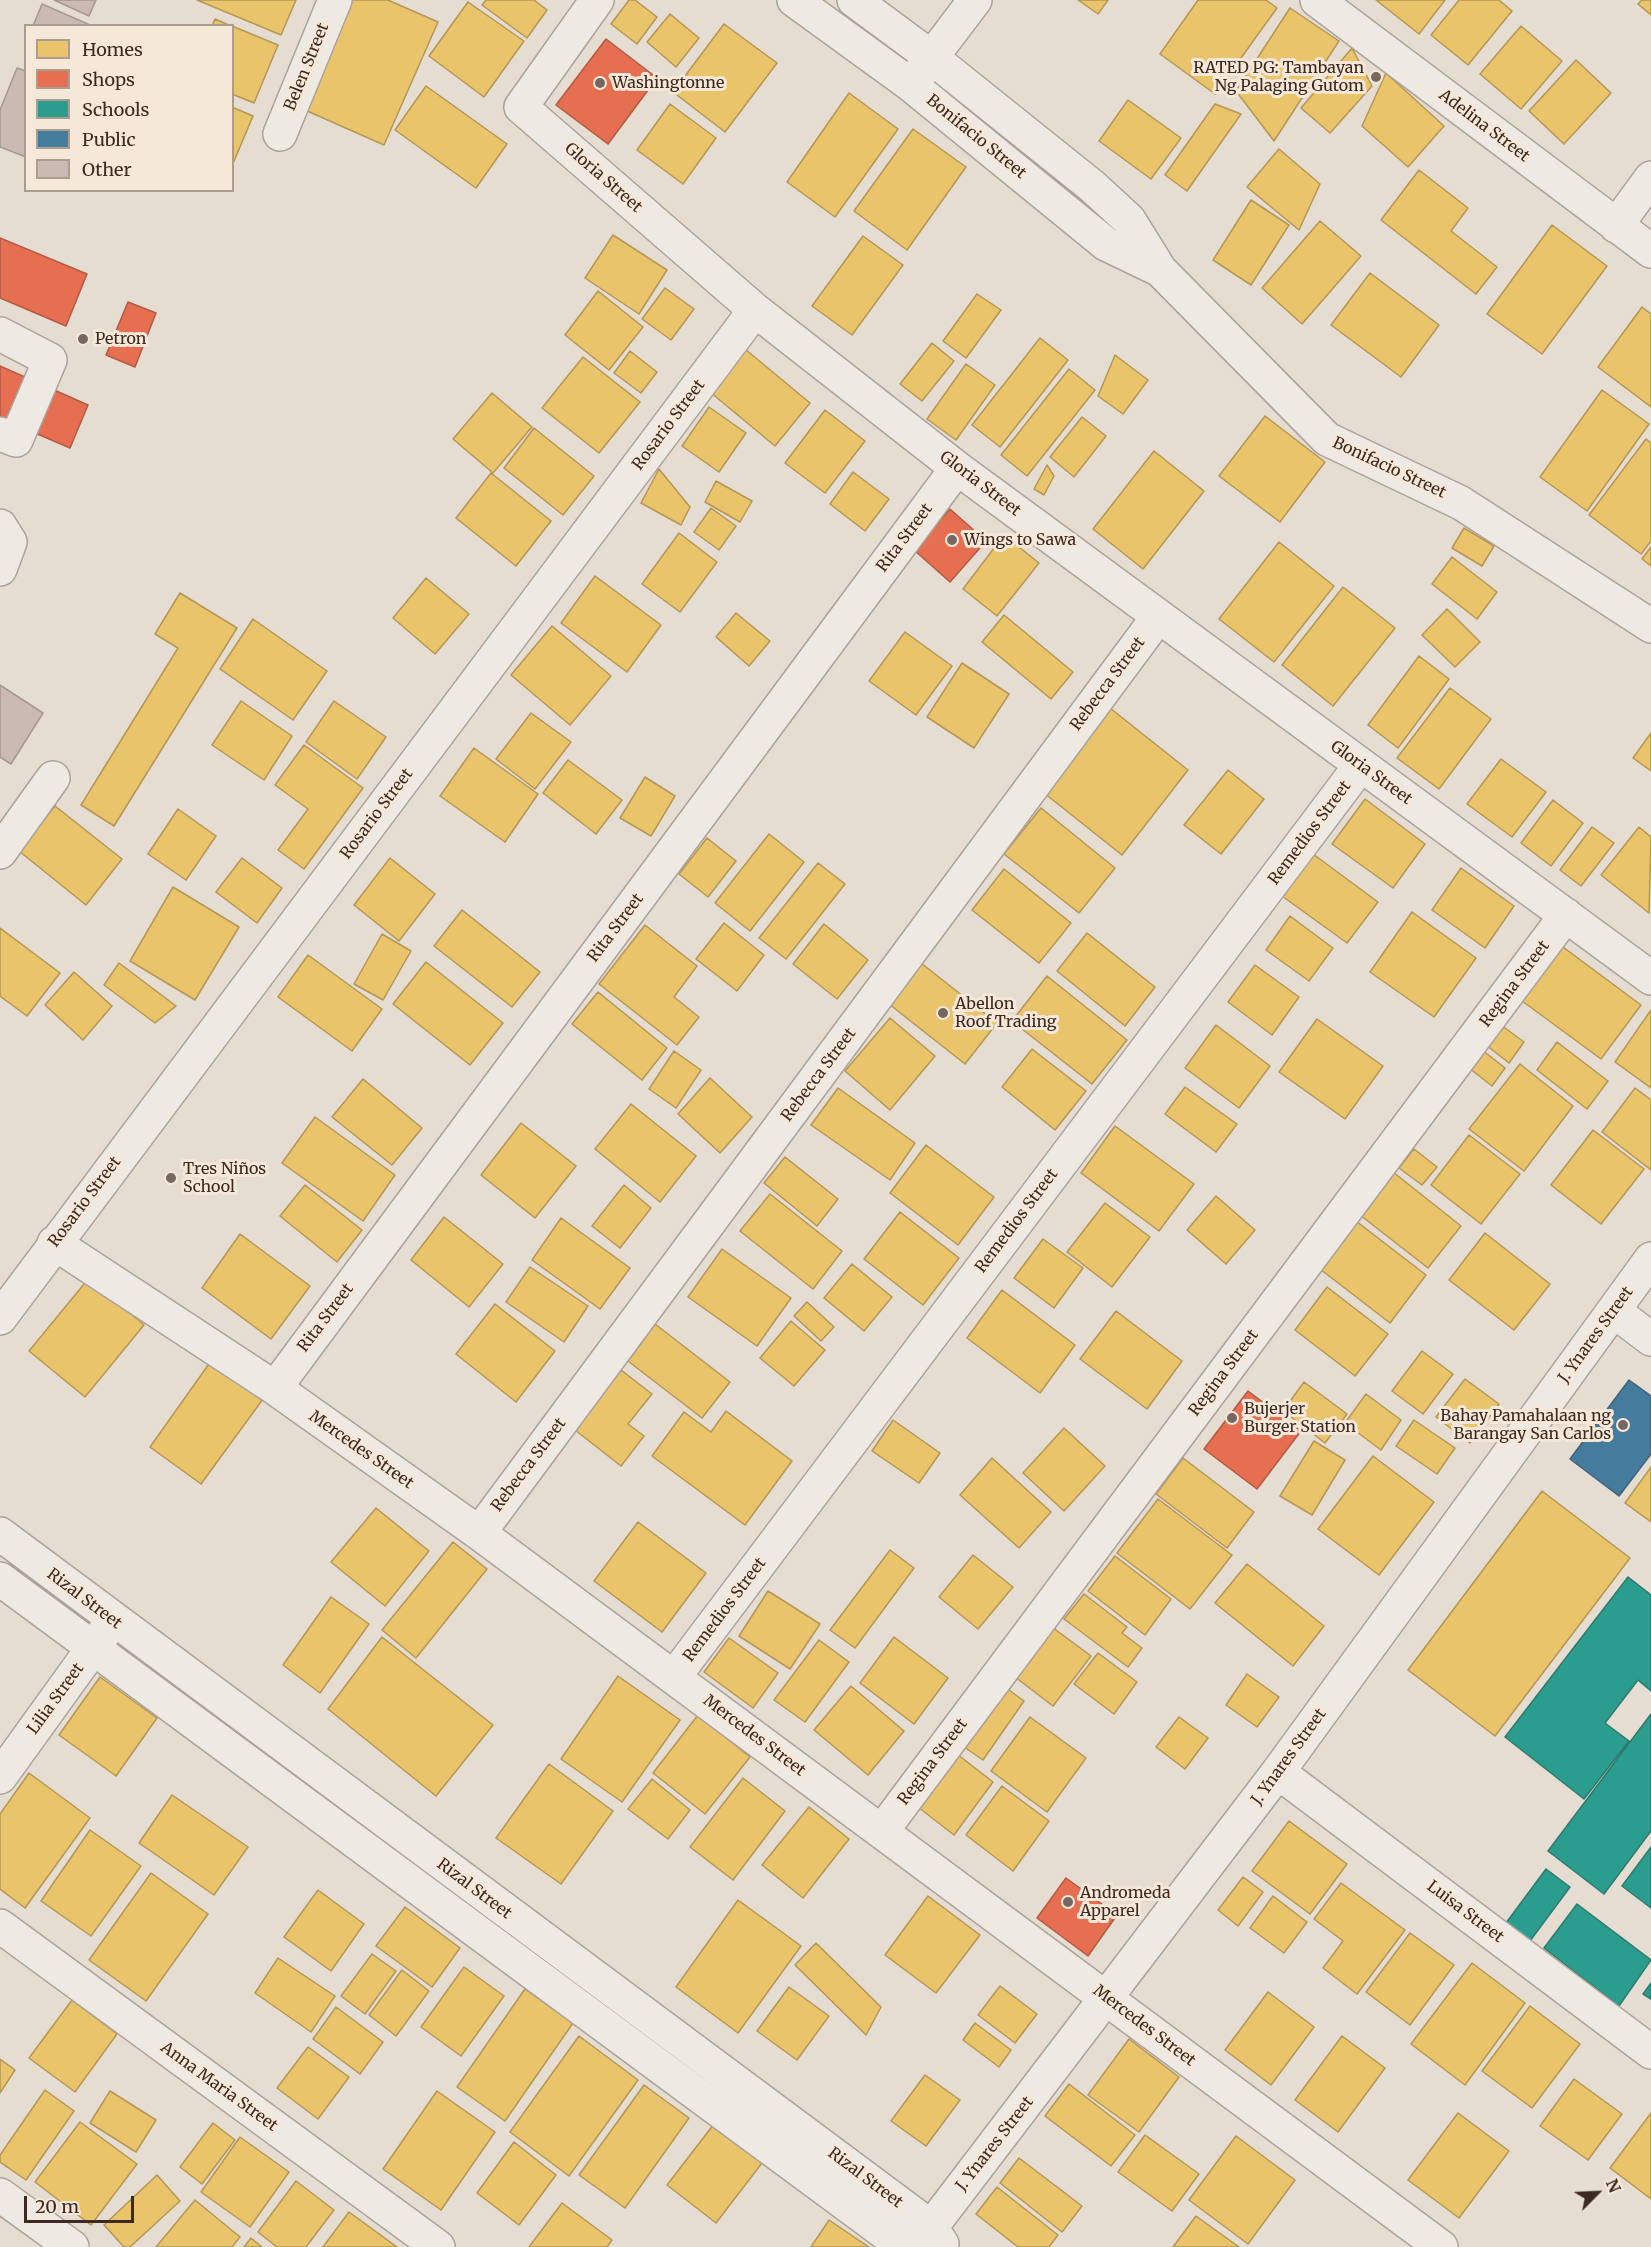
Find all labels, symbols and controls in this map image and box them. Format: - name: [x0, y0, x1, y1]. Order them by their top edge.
- street label: Belen Street: [281, 20, 333, 114]
- legend: [24, 24, 234, 192]
- text: Homes: [82, 38, 143, 61]
- place label: RATED PG: Tambayan Ng Palaging Gutom: [1193, 58, 1364, 96]
- text: Shops: [82, 68, 135, 91]
- marker: RATED PG: Tambayan Ng Palaging Gutom: [1369, 70, 1383, 84]
- place label: Washingtonne: [612, 73, 724, 93]
- marker: Washingtonne: [593, 76, 607, 90]
- street label: Adelina Street: [1435, 86, 1533, 166]
- street label: Bonifacio Street: [922, 91, 1030, 183]
- text: Schools: [82, 98, 149, 121]
- text: Public: [82, 128, 136, 151]
- street label: Gloria Street: [560, 139, 646, 217]
- text: Other: [82, 158, 132, 181]
- place label: Petron: [95, 329, 146, 349]
- marker: Petron: [76, 332, 90, 346]
- street label: Rosario Street: [629, 376, 709, 474]
- street label: Bonifacio Street: [1329, 433, 1449, 503]
- street label: Gloria Street: [936, 447, 1024, 521]
- street label: Rita Street: [873, 500, 937, 576]
- place label: Wings to Sawa: [964, 530, 1076, 550]
- marker: Wings to Sawa: [945, 533, 959, 547]
- street label: Rebecca Street: [1067, 633, 1149, 735]
- street label: Gloria Street: [1326, 737, 1416, 809]
- street label: Rosario Street: [337, 765, 417, 863]
- street label: Remedios Street: [1265, 777, 1355, 889]
- street label: Rita Street: [584, 890, 648, 966]
- street label: Regina Street: [1476, 937, 1554, 1031]
- place label: Abellon Roof Trading: [955, 994, 1057, 1032]
- marker: Abellon Roof Trading: [936, 1006, 950, 1020]
- street label: Rebecca Street: [778, 1024, 860, 1126]
- street label: Rosario Street: [45, 1153, 125, 1251]
- place label: Tres Niños School: [183, 1159, 266, 1197]
- street label: Remedios Street: [972, 1165, 1062, 1277]
- marker: Tres Niños School: [164, 1171, 178, 1185]
- street label: Rita Street: [294, 1280, 358, 1356]
- street label: J. Ynares Street: [1555, 1283, 1637, 1387]
- street label: Regina Street: [1185, 1326, 1263, 1420]
- place label: Bujerjer Burger Station: [1244, 1399, 1356, 1437]
- place label: Bahay Pamahalaan ng Barangay San Carlos: [1440, 1406, 1611, 1444]
- street label: Mercedes Street: [305, 1407, 417, 1493]
- marker: Bujerjer Burger Station: [1225, 1411, 1239, 1425]
- street label: Rebecca Street: [488, 1414, 570, 1516]
- marker: Bahay Pamahalaan ng Barangay San Carlos: [1616, 1418, 1630, 1432]
- street label: Remedios Street: [680, 1554, 770, 1666]
- street label: Rizal Street: [43, 1565, 125, 1633]
- street label: Lilia Street: [24, 1660, 88, 1738]
- street label: Mercedes Street: [699, 1691, 809, 1781]
- street label: J. Ynares Street: [1248, 1705, 1330, 1809]
- street label: Regina Street: [894, 1715, 972, 1809]
- street label: Rizal Street: [433, 1855, 515, 1923]
- street label: Luisa Street: [1423, 1877, 1507, 1947]
- place label: Andromeda Apparel: [1080, 1883, 1170, 1921]
- marker: Andromeda Apparel: [1061, 1895, 1075, 1909]
- street label: Mercedes Street: [1089, 1981, 1199, 2071]
- street label: Anna Maria Street: [157, 2038, 281, 2136]
- street label: J. Ynares Street: [952, 2093, 1038, 2195]
- street label: Rizal Street: [824, 2144, 906, 2212]
- north arrow: [1567, 2163, 1627, 2223]
- text: N: [1602, 2176, 1625, 2196]
- scale bar: [27, 2184, 136, 2222]
- text: 20 m: [35, 2195, 79, 2218]

